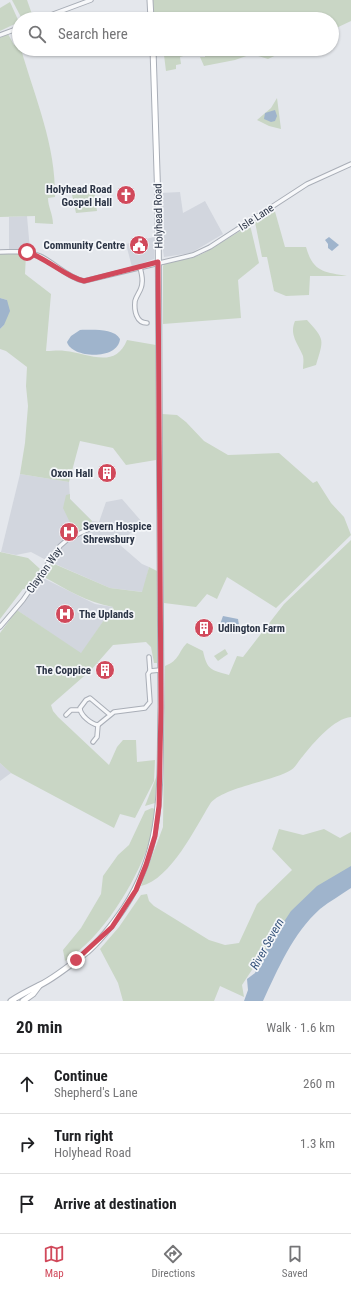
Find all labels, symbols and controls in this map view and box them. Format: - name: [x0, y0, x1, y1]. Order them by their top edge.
- search box: [12, 12, 339, 56]
- icon: search: [26, 23, 48, 45]
- text: Search here: [58, 25, 128, 43]
- place label: Holyhead Road Gospel Hall: [46, 183, 112, 209]
- street label: Holyhead Road: [151, 183, 166, 249]
- church icon: Holyhead Road Gospel Hall: [115, 184, 137, 206]
- street label: Isle Lane: [236, 201, 276, 233]
- public building icon: Community Centre: [128, 234, 150, 256]
- place label: Community Centre: [43, 239, 125, 252]
- route start: [18, 243, 36, 261]
- building icon: Oxon Hall: [96, 462, 118, 484]
- place label: Oxon Hall: [51, 467, 93, 480]
- place label: Severn Hospice Shrewsbury: [83, 520, 152, 546]
- hospital icon: Severn Hospice Shrewsbury: [58, 521, 80, 543]
- street label: Clayton Way: [24, 545, 65, 596]
- hospital icon: The Uplands: [54, 603, 76, 625]
- place label: The Uplands: [79, 608, 134, 621]
- building icon: Udlington Farm: [193, 617, 215, 639]
- place label: Udlington Farm: [218, 622, 285, 635]
- building icon: The Coppice: [94, 659, 116, 681]
- place label: The Coppice: [36, 664, 91, 677]
- water label: River Severn: [247, 916, 287, 972]
- route end: [67, 951, 85, 969]
- text: 20 min: [16, 1017, 62, 1037]
- text: Walk · 1.6 km: [266, 1020, 335, 1035]
- text: Continue: [54, 1067, 108, 1085]
- icon: ahead: [16, 1073, 38, 1095]
- text: 260 m: [303, 1076, 335, 1091]
- text: Shepherd's Lane: [54, 1085, 138, 1100]
- text: Turn right: [54, 1127, 113, 1145]
- icon: right: [16, 1133, 38, 1155]
- text: 1.3 km: [300, 1136, 335, 1151]
- text: Holyhead Road: [54, 1145, 131, 1160]
- icon: arrive: [16, 1193, 38, 1215]
- text: Arrive at destination: [54, 1195, 177, 1213]
- tab: Map: [43, 1243, 65, 1280]
- tab: Directions: [151, 1243, 195, 1280]
- tab: Saved: [282, 1243, 308, 1280]

